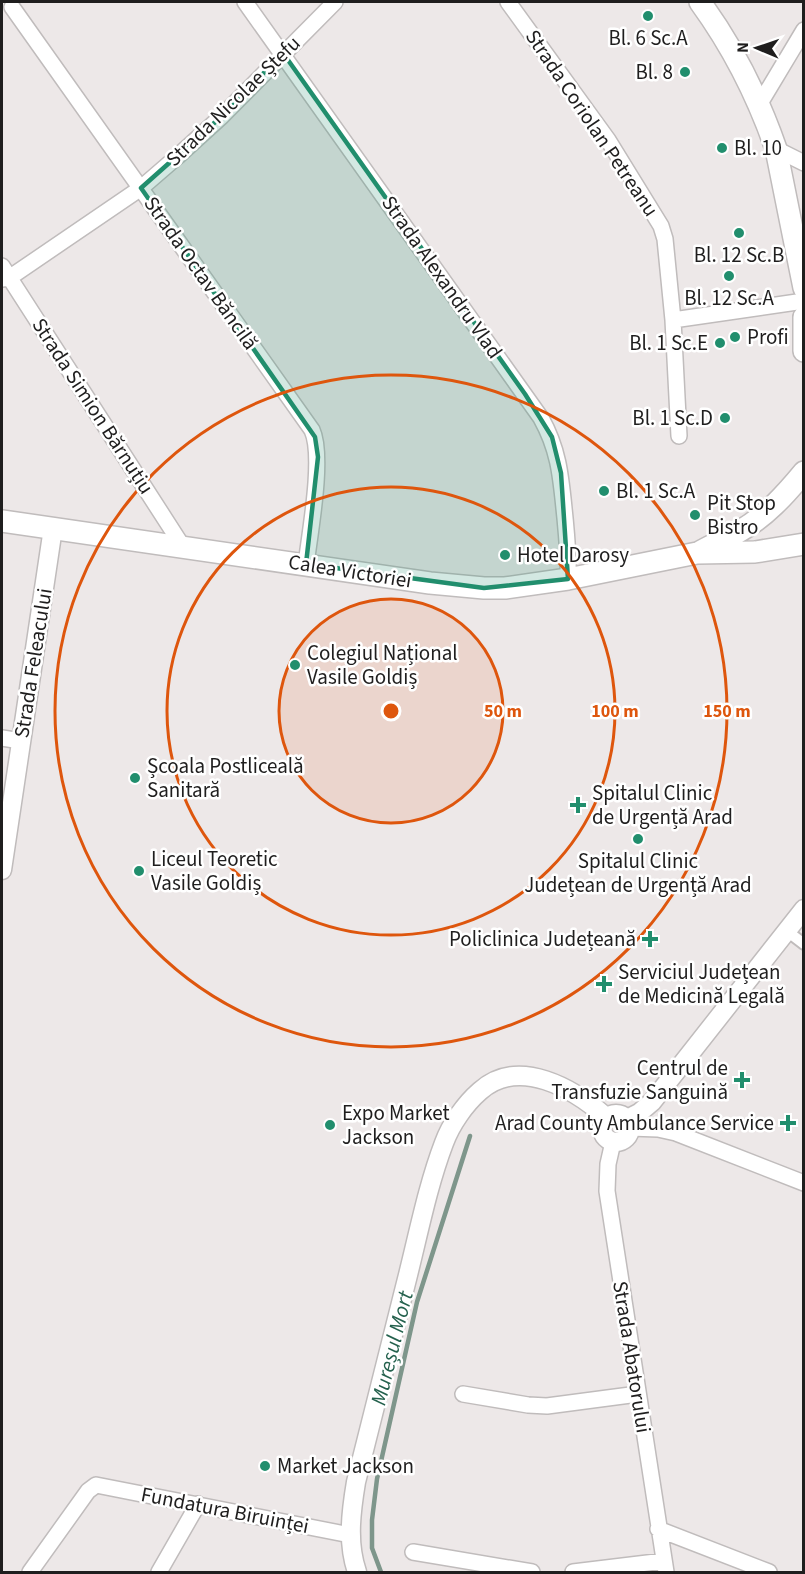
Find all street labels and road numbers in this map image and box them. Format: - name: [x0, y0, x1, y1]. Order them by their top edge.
- street label: Strada Coriolan Petreanu: [518, 23, 666, 223]
- street label: Strada Nicolae Ștefu: [159, 29, 307, 173]
- street label: Strada Alexandru Vlad: [374, 189, 510, 365]
- street label: Strada Octav Băncilă: [137, 190, 265, 356]
- street label: Strada Simion Bărnuțiu: [25, 312, 161, 500]
- street label: Calea Victoriei: [286, 546, 414, 596]
- street label: Strada Feleacului: [6, 586, 60, 740]
- street label: Strada Abatorului: [605, 1279, 659, 1435]
- street label: Fundatura Biruinței: [139, 1479, 311, 1541]

